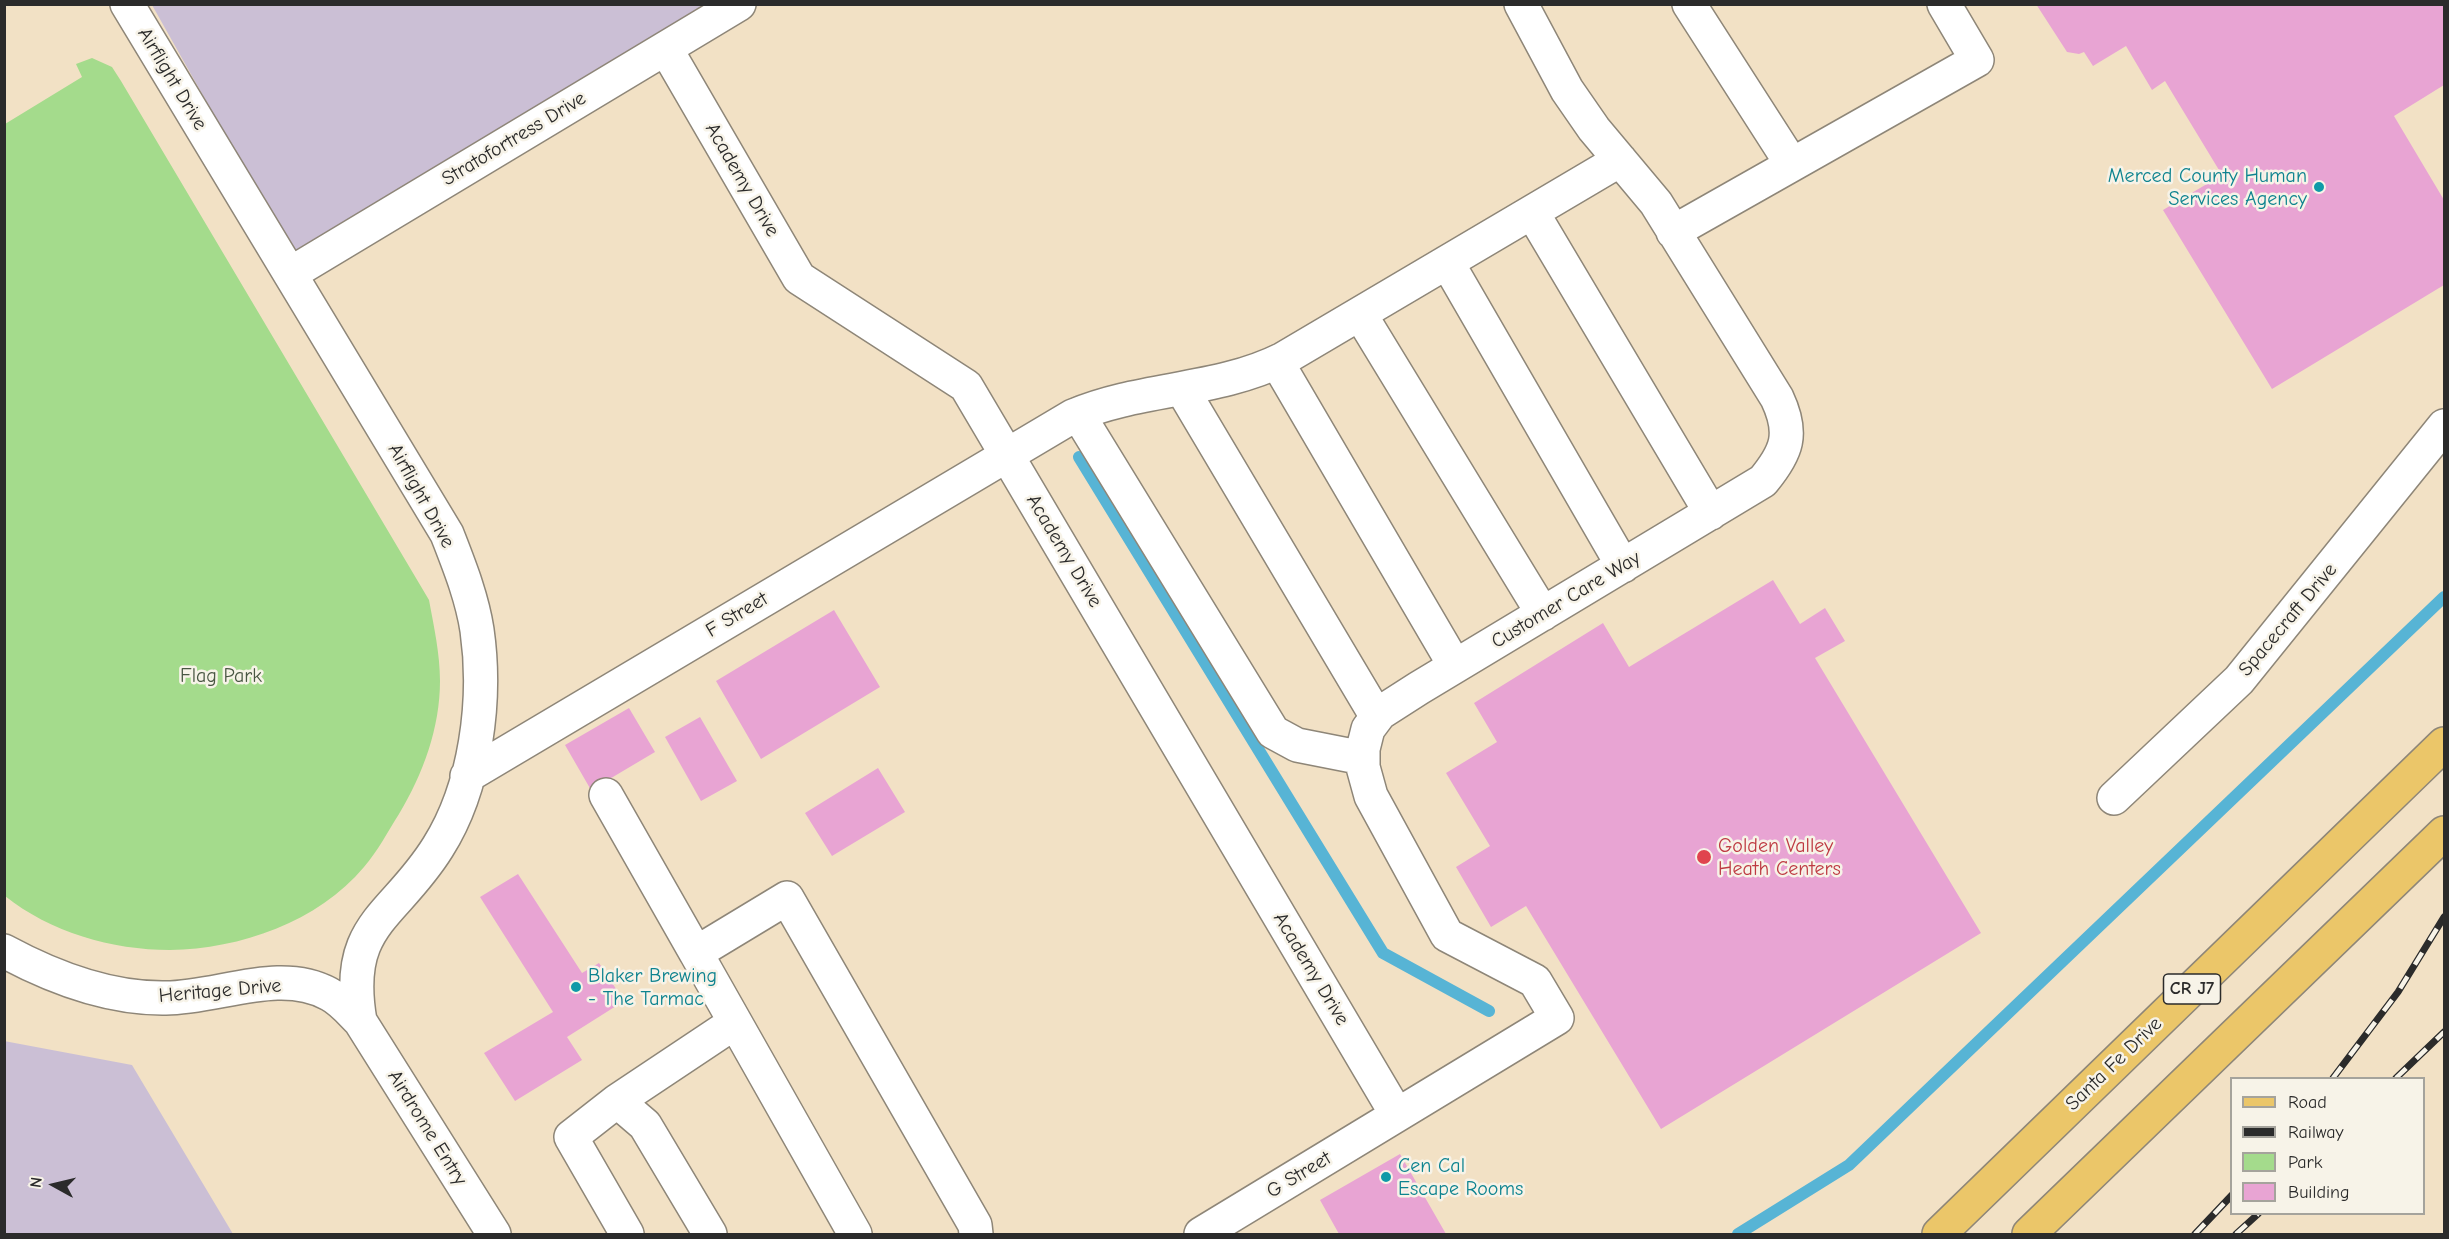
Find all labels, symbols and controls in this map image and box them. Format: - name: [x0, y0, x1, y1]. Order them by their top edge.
- street label: Airflight Drive: [132, 23, 212, 135]
- street label: Stratofortress Drive: [438, 87, 590, 191]
- street label: Academy Drive: [700, 119, 784, 241]
- place label: Merced County Human Services Agency: [2108, 164, 2307, 211]
- marker: Merced County Human Services Agency: [2312, 180, 2326, 194]
- street label: Airflight Drive: [383, 440, 459, 552]
- street label: Academy Drive: [1021, 490, 1107, 612]
- street label: Customer Care Way: [1487, 546, 1645, 654]
- street label: Spacecraft Drive: [2234, 559, 2342, 681]
- street label: F Street: [702, 587, 772, 643]
- park label: Flag Park: [180, 664, 262, 688]
- place label: Golden Valley Heath Centers: [1718, 834, 1841, 881]
- marker: Golden Valley Heath Centers: [1695, 848, 1713, 866]
- street label: Academy Drive: [1268, 908, 1354, 1030]
- place label: Blaker Brewing - The Tarmac: [588, 964, 717, 1011]
- street label: Heritage Drive: [158, 974, 282, 1008]
- road number: CR J7: [2164, 974, 2220, 1004]
- marker: Blaker Brewing - The Tarmac: [569, 980, 583, 994]
- street label: Santa Fe Drive: [2061, 1012, 2167, 1116]
- street label: Airdrome Entry: [382, 1066, 472, 1190]
- legend: [2230, 1077, 2425, 1215]
- text: Road: [2288, 1092, 2327, 1113]
- text: Railway: [2288, 1122, 2344, 1143]
- street label: G Street: [1262, 1146, 1336, 1204]
- text: Park: [2288, 1152, 2322, 1173]
- place label: Cen Cal Escape Rooms: [1398, 1154, 1523, 1201]
- north arrow: [24, 1155, 84, 1215]
- marker: Cen Cal Escape Rooms: [1379, 1170, 1393, 1184]
- text: N: [27, 1176, 46, 1189]
- text: Building: [2288, 1182, 2350, 1203]

